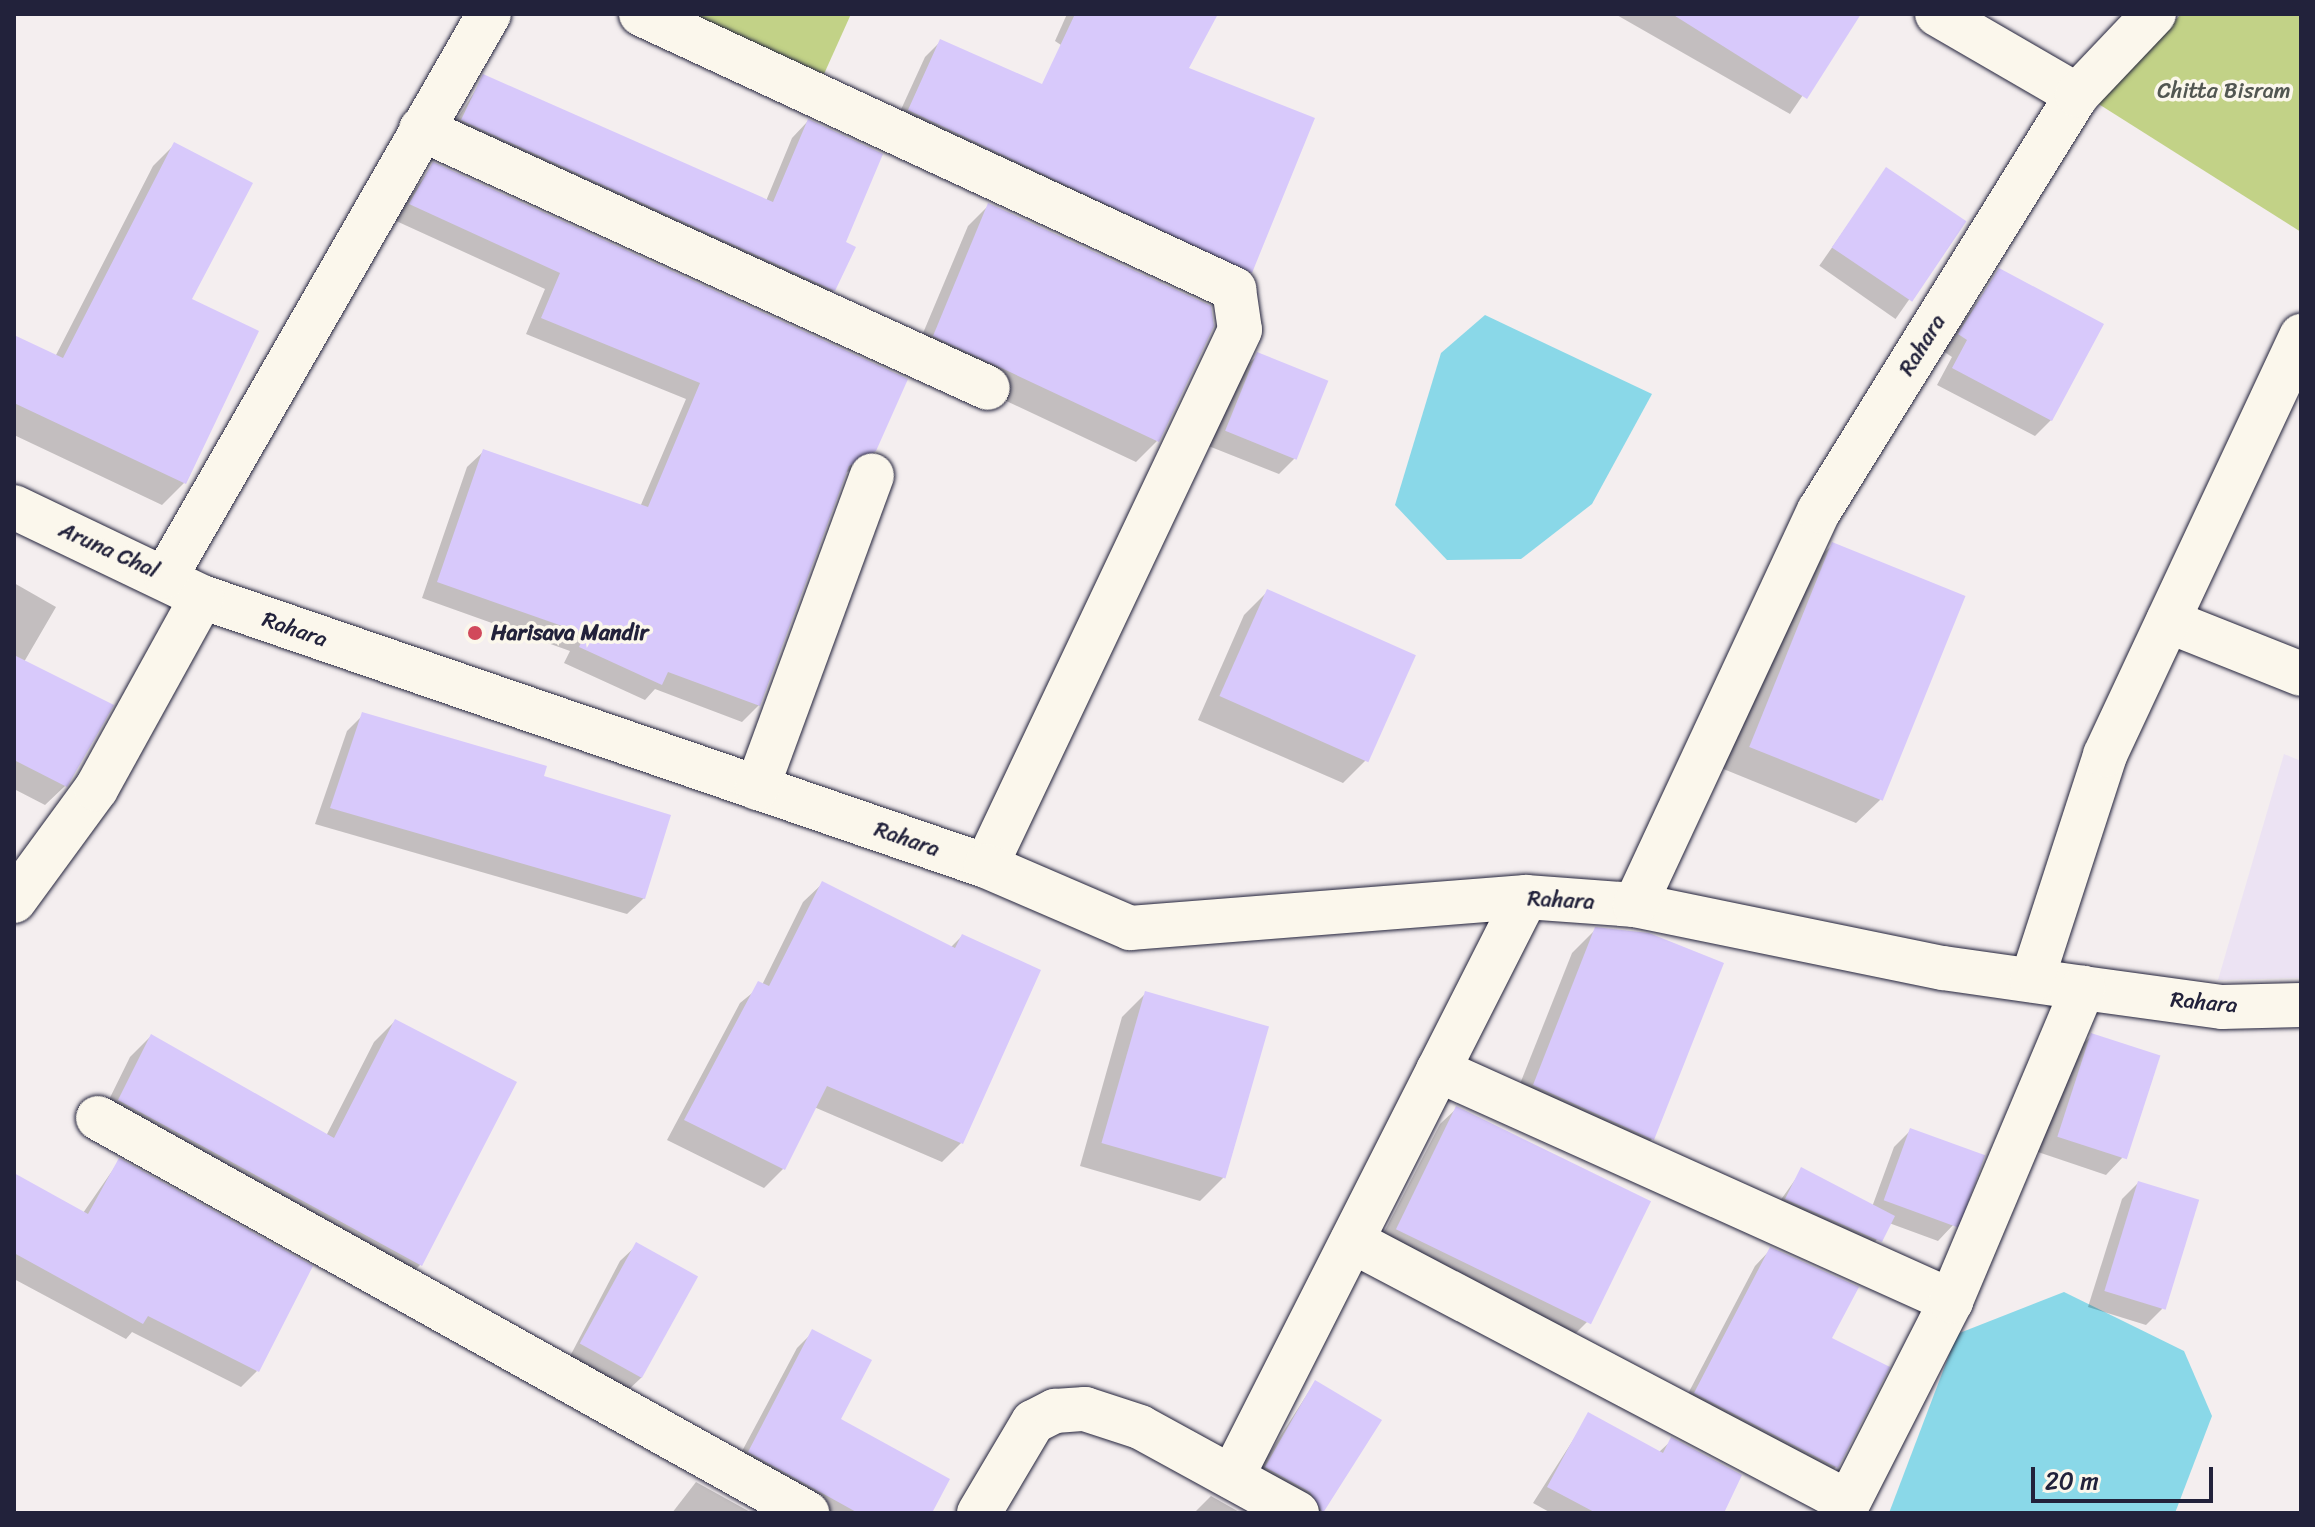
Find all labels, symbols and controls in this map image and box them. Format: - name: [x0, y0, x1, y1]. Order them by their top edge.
- park label: Chitta Bisram: [2157, 78, 2291, 104]
- street label: Rahara: [1893, 310, 1951, 380]
- street label: Aruna Chal: [55, 516, 163, 584]
- street label: Rahara: [259, 606, 331, 652]
- place label: Harisava Mandir: [491, 620, 648, 646]
- marker: Harisava Mandir: [466, 624, 484, 642]
- street label: Rahara: [871, 816, 943, 862]
- street label: Rahara: [1527, 885, 1595, 915]
- street label: Rahara: [2169, 986, 2239, 1018]
- scale bar: [2035, 1451, 2217, 1501]
- text: 20 m: [2045, 1460, 2099, 1502]

